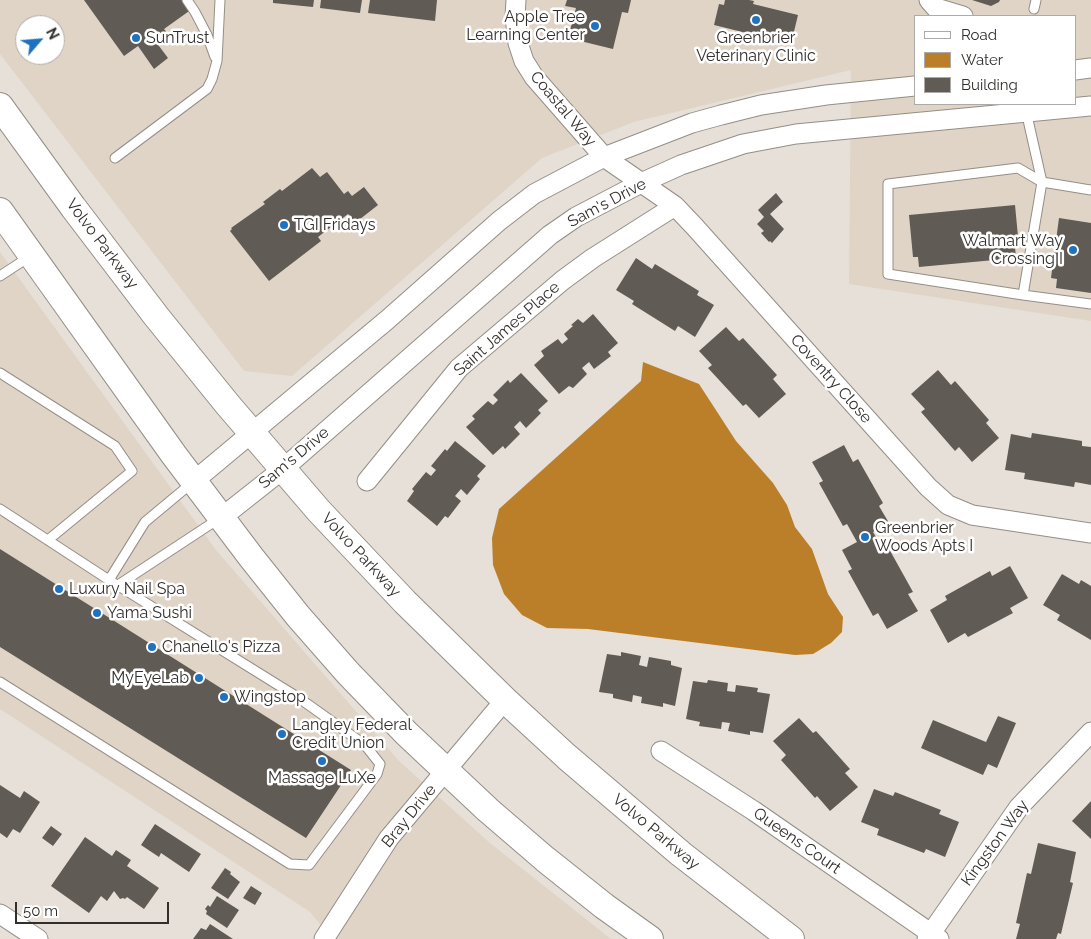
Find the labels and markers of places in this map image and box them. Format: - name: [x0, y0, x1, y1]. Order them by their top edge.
- place label: Apple Tree Learning Center: [466, 7, 585, 45]
- marker: Greenbrier Veterinary Clinic: [750, 14, 762, 26]
- marker: Apple Tree Learning Center: [589, 20, 601, 32]
- place label: SunTrust: [146, 28, 209, 48]
- place label: Greenbrier Veterinary Clinic: [696, 28, 816, 66]
- marker: SunTrust: [130, 32, 142, 44]
- place label: TGI Fridays: [294, 215, 375, 235]
- marker: TGI Fridays: [278, 219, 290, 231]
- place label: Walmart Way Crossing I: [963, 231, 1063, 269]
- marker: Walmart Way Crossing I: [1067, 244, 1079, 256]
- place label: Greenbrier Woods Apts I: [875, 518, 973, 556]
- marker: Greenbrier Woods Apts I: [859, 531, 871, 543]
- place label: Luxury Nail Spa: [69, 579, 185, 599]
- marker: Luxury Nail Spa: [53, 583, 65, 595]
- place label: Yama Sushi: [107, 603, 192, 623]
- marker: Yama Sushi: [91, 607, 103, 619]
- place label: Chanello's Pizza: [162, 637, 280, 657]
- marker: Chanello's Pizza: [146, 641, 158, 653]
- place label: MyEyeLab: [111, 668, 189, 688]
- marker: MyEyeLab: [193, 672, 205, 684]
- place label: Wingstop: [234, 687, 306, 707]
- marker: Wingstop: [218, 691, 230, 703]
- place label: Langley Federal Credit Union: [292, 715, 412, 753]
- marker: Langley Federal Credit Union: [276, 728, 288, 740]
- marker: Massage LuXe: [316, 755, 328, 767]
- place label: Massage LuXe: [268, 768, 376, 788]

